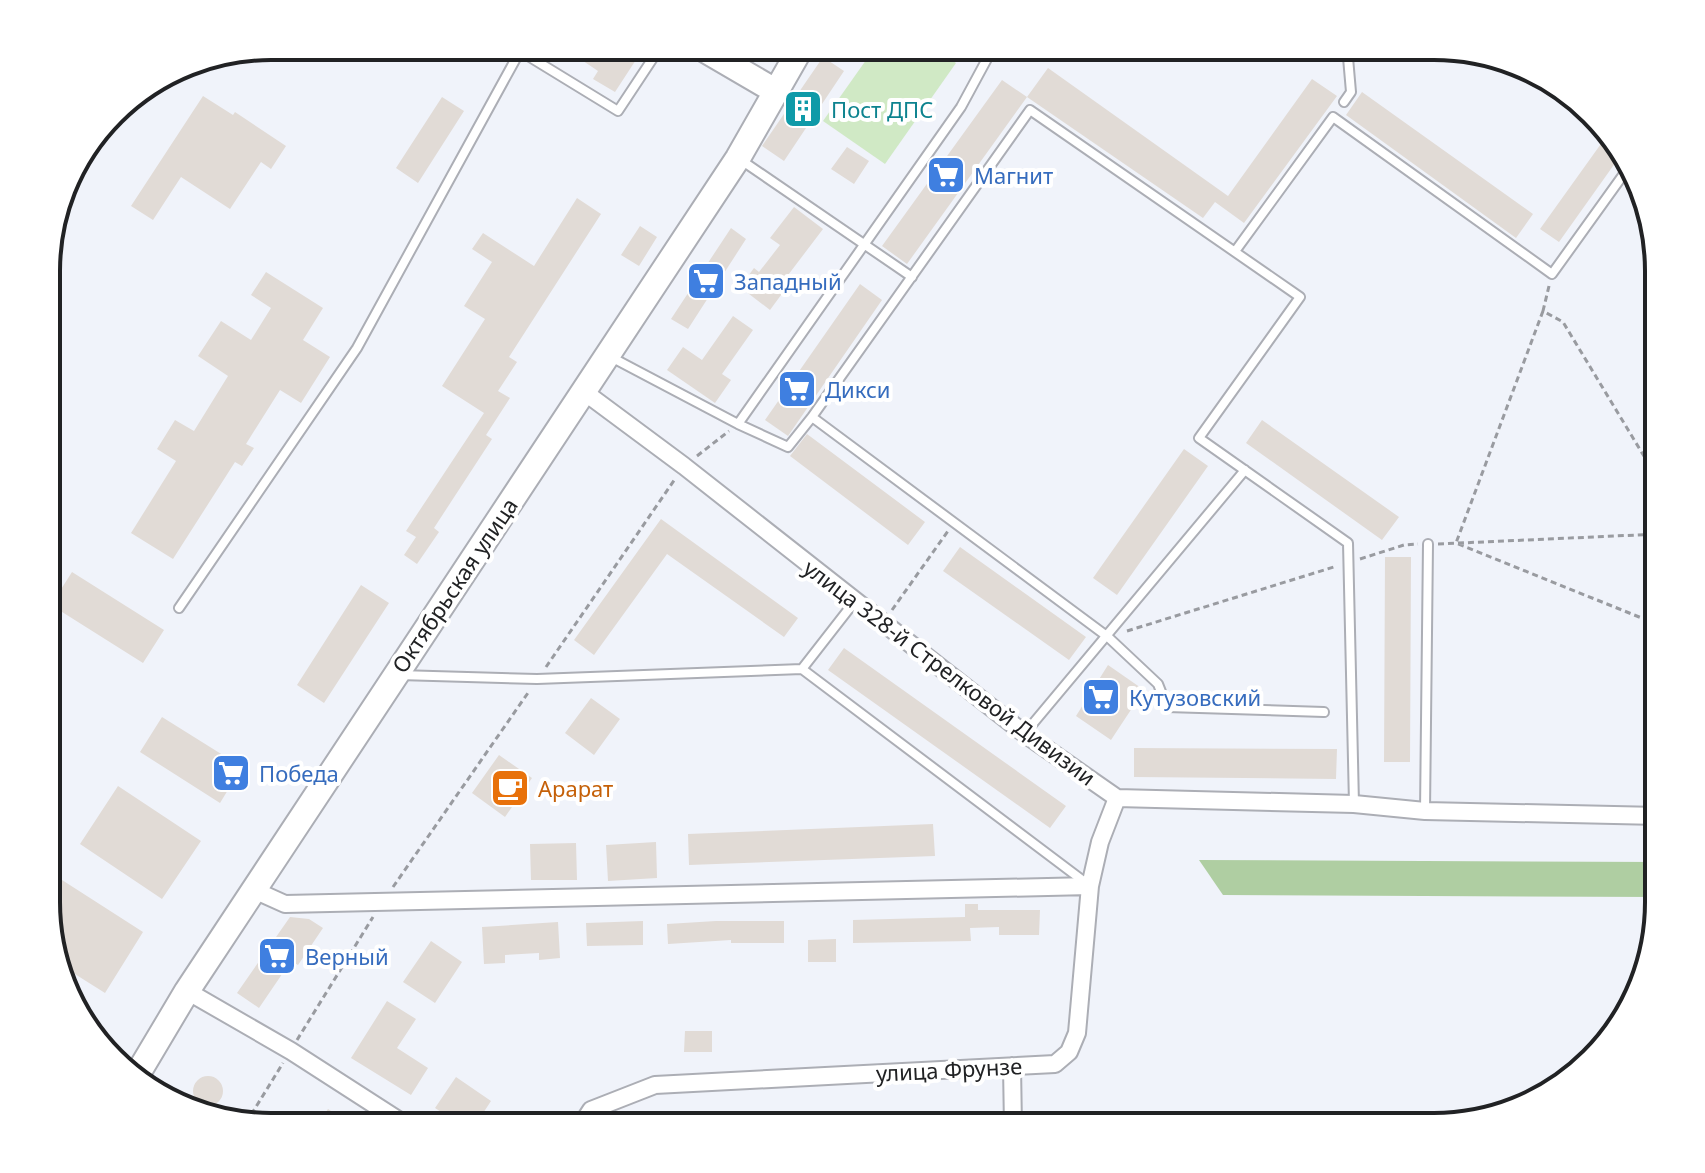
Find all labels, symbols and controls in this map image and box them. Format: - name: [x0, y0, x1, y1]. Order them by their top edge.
- building icon: Пост ДПС: [782, 88, 824, 130]
- place label: Пост ДПС: [831, 94, 933, 124]
- supermarket icon: Магнит: [925, 154, 967, 196]
- place label: Магнит: [974, 160, 1053, 190]
- supermarket icon: Западный: [685, 260, 727, 302]
- place label: Западный: [734, 266, 842, 296]
- supermarket icon: Дикси: [776, 368, 818, 410]
- place label: Дикси: [825, 374, 890, 404]
- street label: Октябрьская улица: [384, 492, 524, 678]
- street label: улица 328-й Стрелковой Дивизии: [798, 552, 1102, 792]
- supermarket icon: Кутузовский: [1080, 676, 1122, 718]
- place label: Кутузовский: [1129, 682, 1261, 712]
- supermarket icon: Победа: [210, 752, 252, 794]
- place label: Победа: [259, 758, 339, 788]
- cafe icon: Арарат: [489, 767, 531, 809]
- place label: Арарат: [538, 773, 613, 803]
- supermarket icon: Верный: [256, 935, 298, 977]
- place label: Верный: [305, 941, 389, 971]
- street label: улица Фрунзе: [875, 1050, 1023, 1088]

